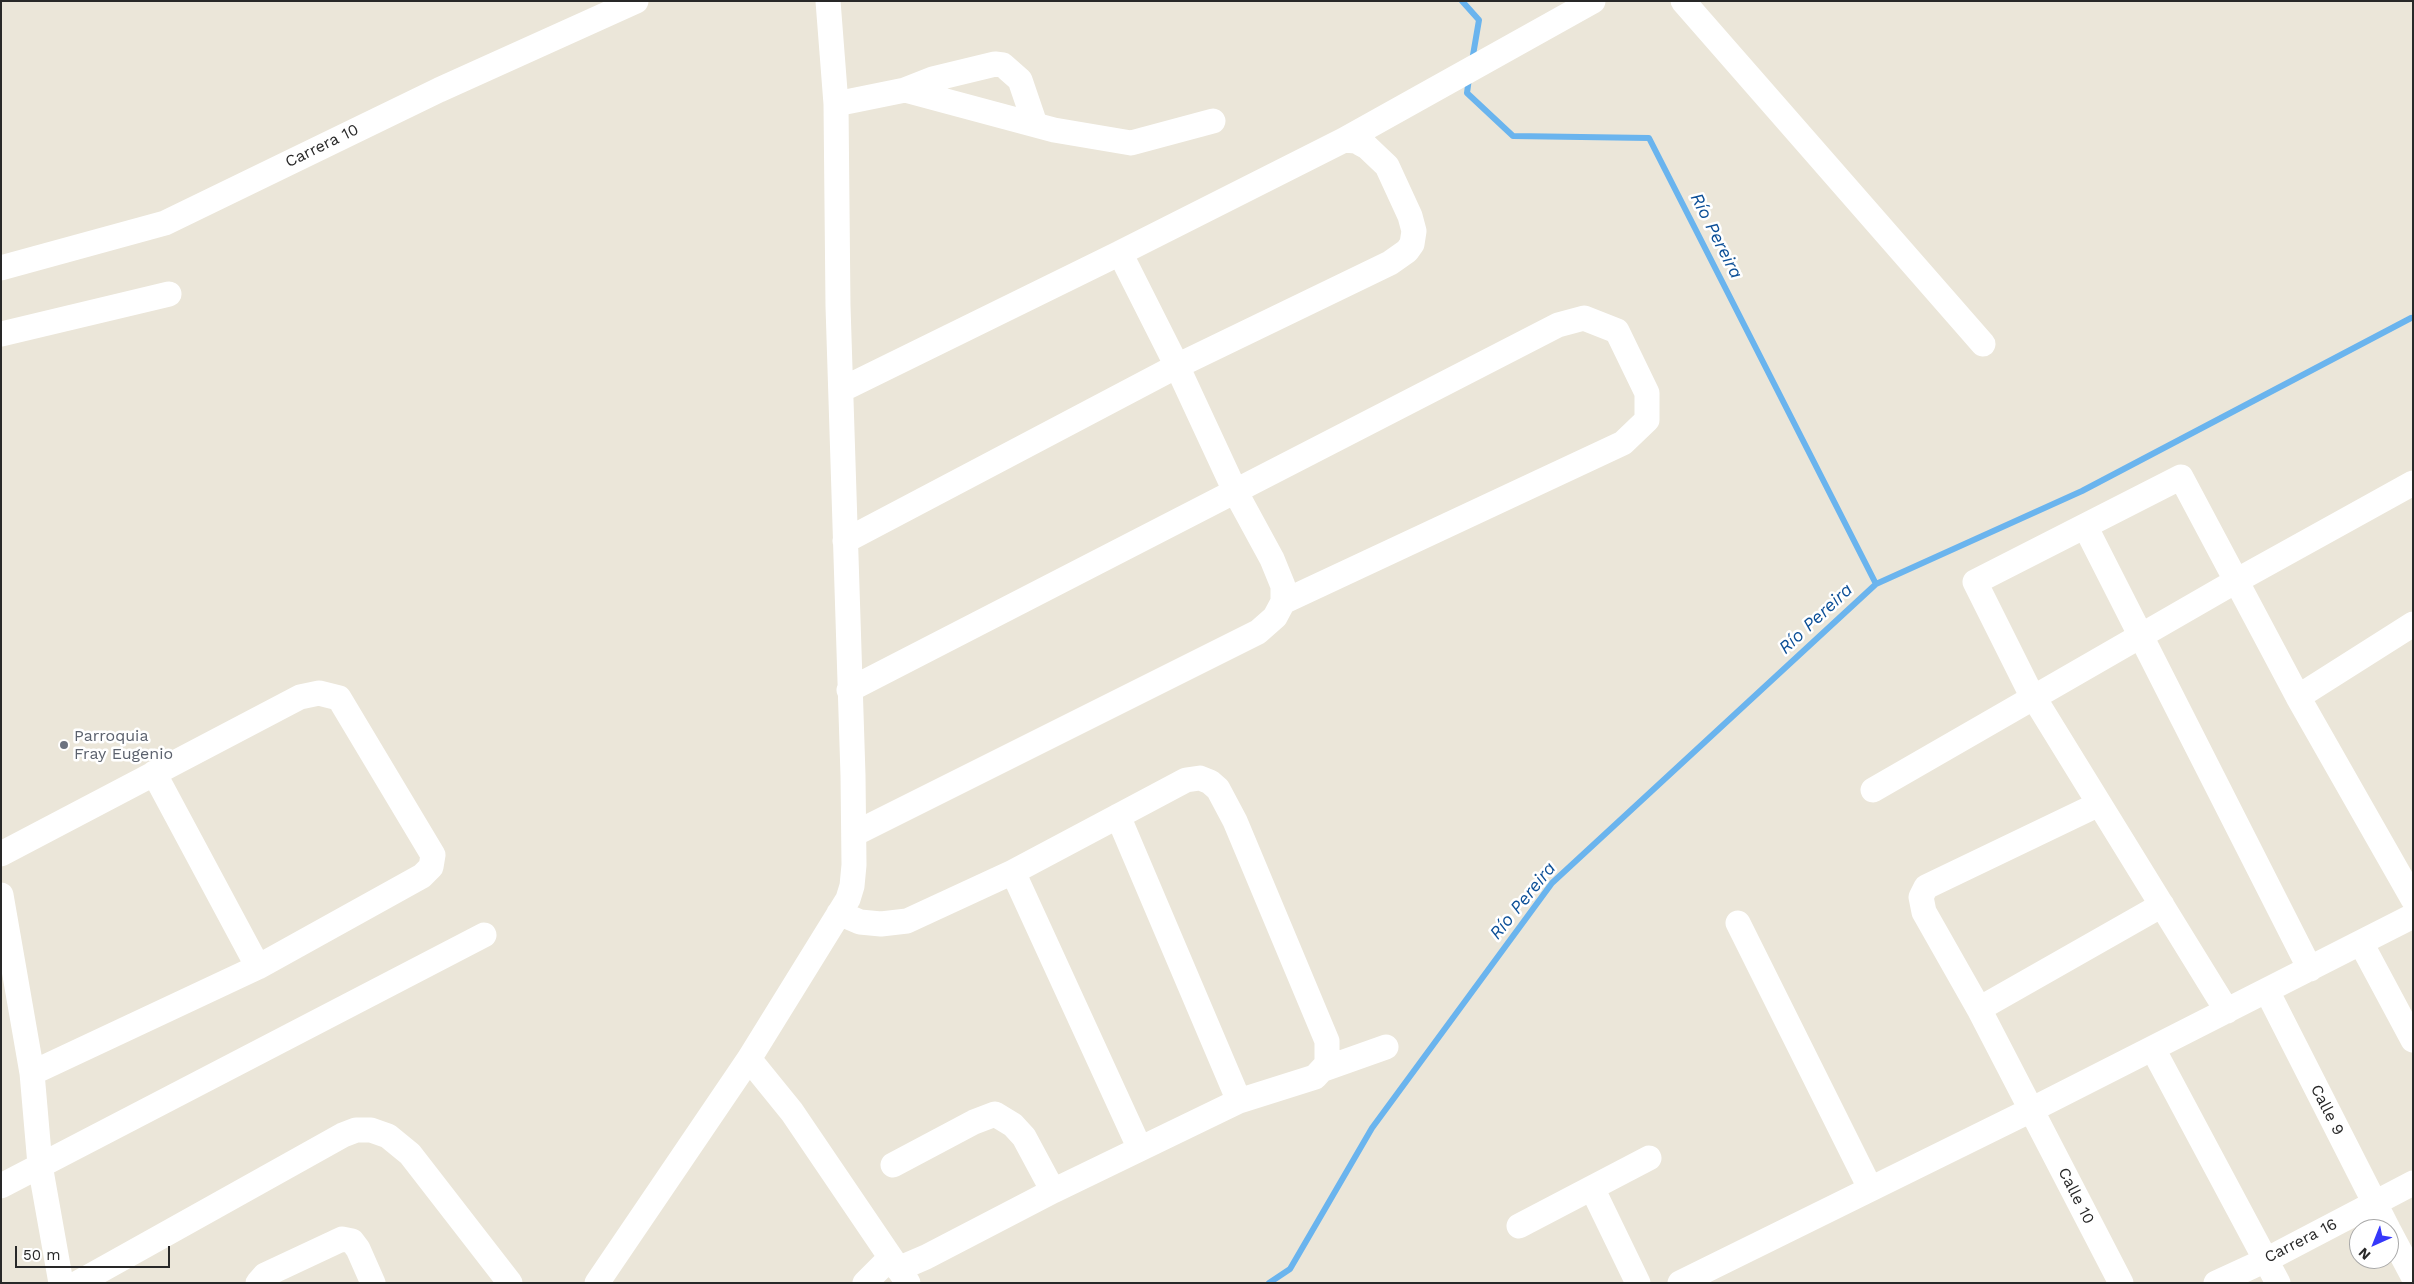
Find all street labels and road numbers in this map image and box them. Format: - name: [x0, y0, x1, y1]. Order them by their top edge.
- street label: Carrera 10: [282, 120, 362, 172]
- street label: Calle 9: [2306, 1081, 2348, 1139]
- street label: Calle 10: [2054, 1165, 2098, 1227]
- street label: Carrera 16: [2262, 1215, 2340, 1267]

